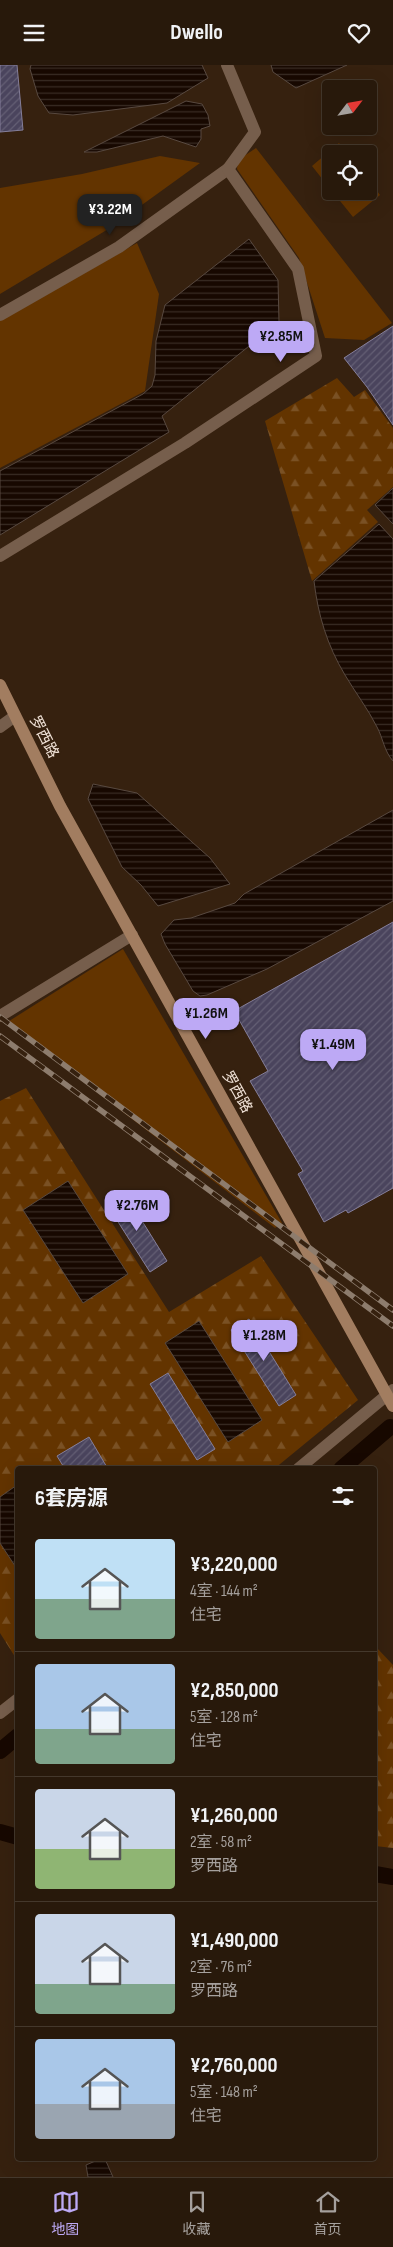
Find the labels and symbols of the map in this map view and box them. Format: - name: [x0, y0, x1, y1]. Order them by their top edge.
- north arrow: [322, 80, 378, 135]
- pin: ¥3.22M: [69, 193, 151, 236]
- pin: ¥2.85M: [240, 321, 322, 363]
- street label: 罗西路: [25, 713, 63, 761]
- pin: ¥1.26M: [165, 997, 247, 1040]
- pin: ¥1.49M: [292, 1029, 374, 1071]
- street label: 罗西路: [218, 1068, 256, 1116]
- pin: ¥2.76M: [96, 1189, 178, 1232]
- pin: ¥1.28M: [223, 1319, 305, 1362]

